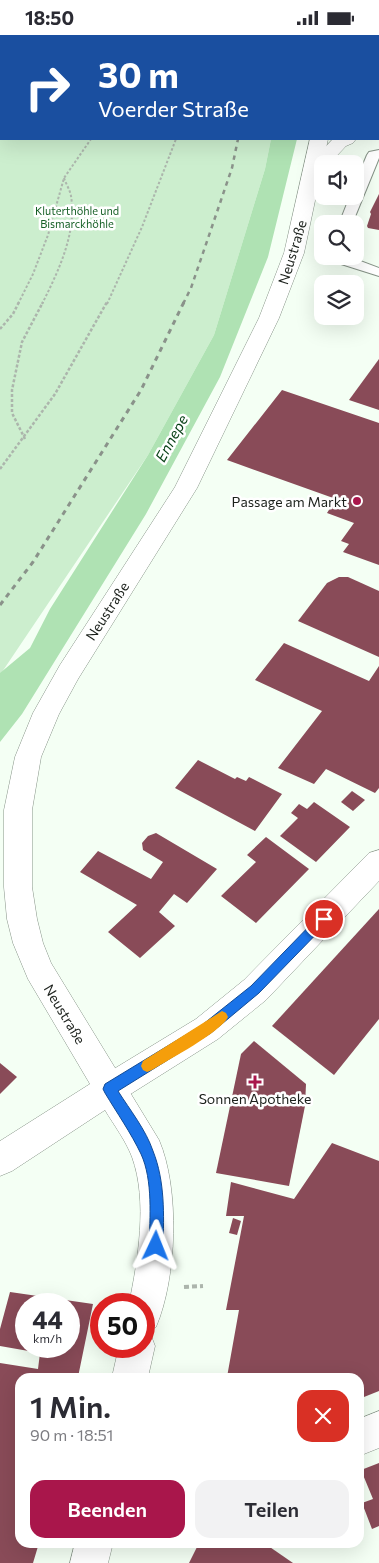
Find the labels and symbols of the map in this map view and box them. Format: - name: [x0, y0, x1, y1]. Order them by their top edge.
- park label: Kluterthöhle und Bismarckhöhle: [35, 204, 119, 230]
- street label: Neustraße: [274, 218, 310, 286]
- water label: Ennepe: [151, 411, 191, 465]
- place label: Passage am Markt: [232, 493, 347, 510]
- marker: Passage am Markt: [351, 495, 363, 507]
- street label: Neustraße: [82, 578, 132, 644]
- pin: [303, 898, 345, 940]
- street label: Neustraße: [41, 981, 89, 1047]
- marker: Sonnen Apotheke: [249, 1076, 261, 1088]
- place label: Sonnen Apotheke: [199, 1090, 311, 1107]
- position arrow: [129, 1219, 181, 1271]
- speed limit sign: 50: [90, 1293, 155, 1358]

